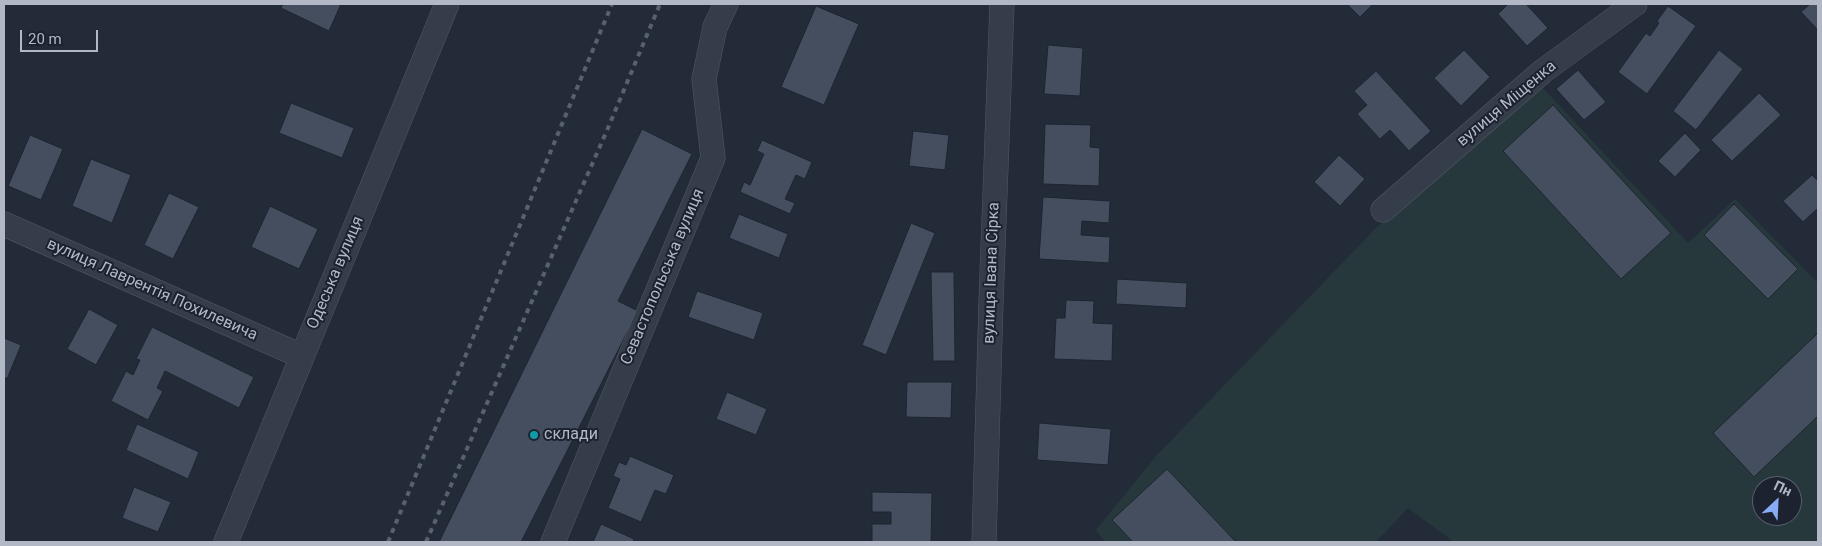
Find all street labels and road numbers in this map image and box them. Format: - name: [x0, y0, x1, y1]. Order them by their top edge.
- street label: вулиця Міщенка: [1454, 57, 1560, 151]
- street label: Севастопольська вулиця: [617, 186, 709, 368]
- street label: вулиця Івана Сірка: [980, 202, 1004, 344]
- street label: Одеська вулиця: [304, 214, 368, 332]
- street label: вулиця Лаврентія Похилевича: [44, 235, 260, 345]

